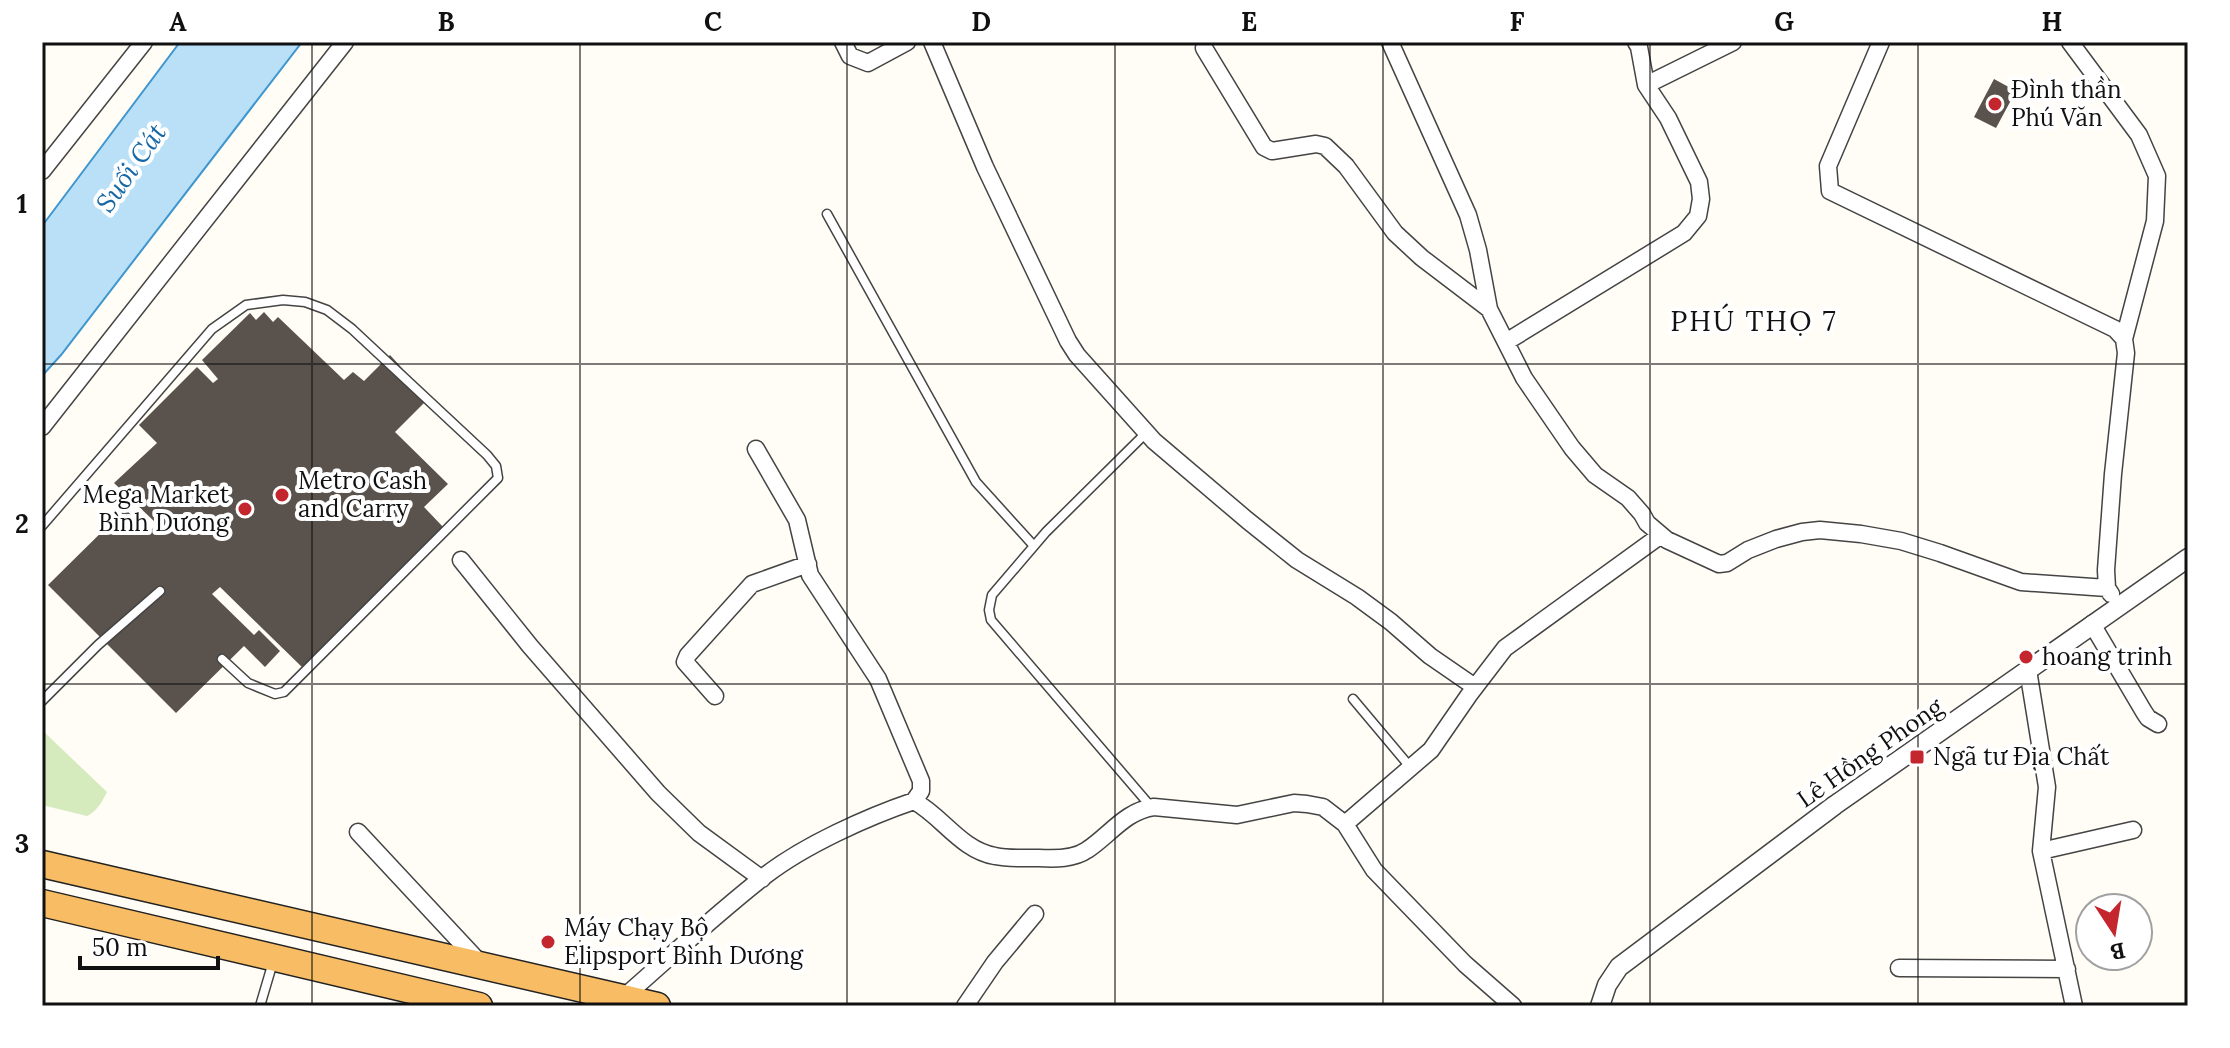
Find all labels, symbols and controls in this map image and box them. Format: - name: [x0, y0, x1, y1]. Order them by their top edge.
- text: A: [169, 5, 187, 38]
- text: B: [437, 5, 455, 38]
- text: C: [704, 5, 722, 38]
- text: D: [971, 5, 991, 38]
- text: E: [1241, 5, 1257, 38]
- text: F: [1510, 5, 1525, 38]
- text: G: [1774, 5, 1794, 38]
- text: H: [2042, 5, 2062, 38]
- place label: Đình thần Phú Văn: [2011, 74, 2122, 133]
- marker: Đình thần Phú Văn: [1986, 95, 2004, 113]
- water label: Suối Cát: [88, 117, 173, 218]
- text: 1: [17, 187, 27, 220]
- district label: PHÚ THỌ 7: [1670, 303, 1838, 339]
- place label: Metro Cash and Carry: [298, 465, 427, 524]
- place label: Mega Market Bình Dương: [83, 479, 230, 538]
- marker: Metro Cash and Carry: [273, 486, 291, 504]
- marker: Mega Market Bình Dương: [236, 500, 254, 518]
- text: 2: [15, 507, 29, 540]
- place label: hoang trinh: [2042, 641, 2172, 672]
- marker: hoang trinh: [2017, 648, 2035, 666]
- street label: Lê Hồng Phong: [1791, 691, 1949, 814]
- place label: Ngã tư Địa Chất: [1933, 741, 2110, 772]
- marker: Ngã tư Địa Chất: [1908, 748, 1926, 766]
- text: 3: [15, 827, 29, 860]
- north arrow: [2074, 892, 2154, 972]
- place label: Máy Chạy Bộ Elipsport Bình Dương: [564, 912, 804, 971]
- scale bar: [80, 920, 218, 970]
- text: 50 m: [92, 932, 148, 963]
- marker: Máy Chạy Bộ Elipsport Bình Dương: [539, 933, 557, 951]
- text: B: [2108, 936, 2128, 967]

